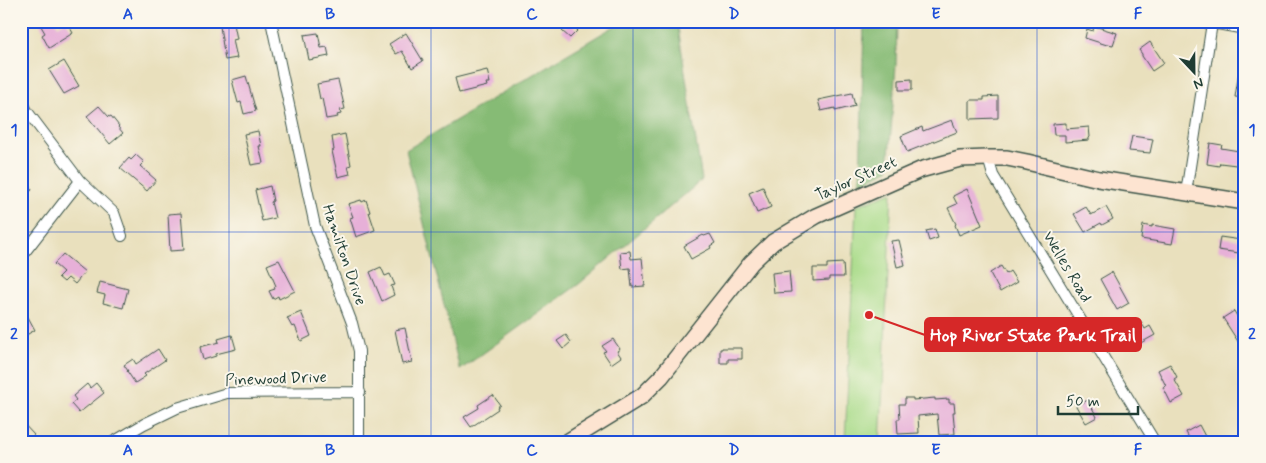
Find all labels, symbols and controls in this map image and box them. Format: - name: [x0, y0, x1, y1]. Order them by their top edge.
- text: A: [123, 4, 133, 25]
- text: B: [325, 4, 335, 25]
- text: C: [526, 4, 538, 25]
- text: D: [728, 4, 740, 25]
- text: E: [931, 4, 941, 25]
- text: F: [1134, 4, 1143, 25]
- north arrow: [1168, 48, 1218, 98]
- text: N: [1191, 73, 1206, 93]
- text: 1: [10, 120, 18, 141]
- text: 1: [1248, 120, 1256, 141]
- street label: Taylor Street: [812, 152, 900, 206]
- street label: Hamilton Drive: [317, 202, 371, 308]
- street label: Welles Road: [1037, 227, 1097, 307]
- callout: Hop River State Park Trail: [925, 318, 1141, 351]
- text: 2: [10, 324, 18, 345]
- text: Hop River State Park Trail: [930, 324, 1137, 348]
- text: 2: [1248, 324, 1256, 345]
- street label: Pinewood Drive: [225, 367, 327, 391]
- scale bar: [1058, 383, 1138, 415]
- text: 50 m: [1066, 392, 1100, 412]
- text: A: [123, 440, 133, 461]
- text: B: [325, 440, 335, 461]
- text: C: [526, 440, 538, 461]
- text: D: [728, 440, 740, 461]
- text: E: [931, 440, 941, 461]
- text: F: [1134, 440, 1143, 461]

